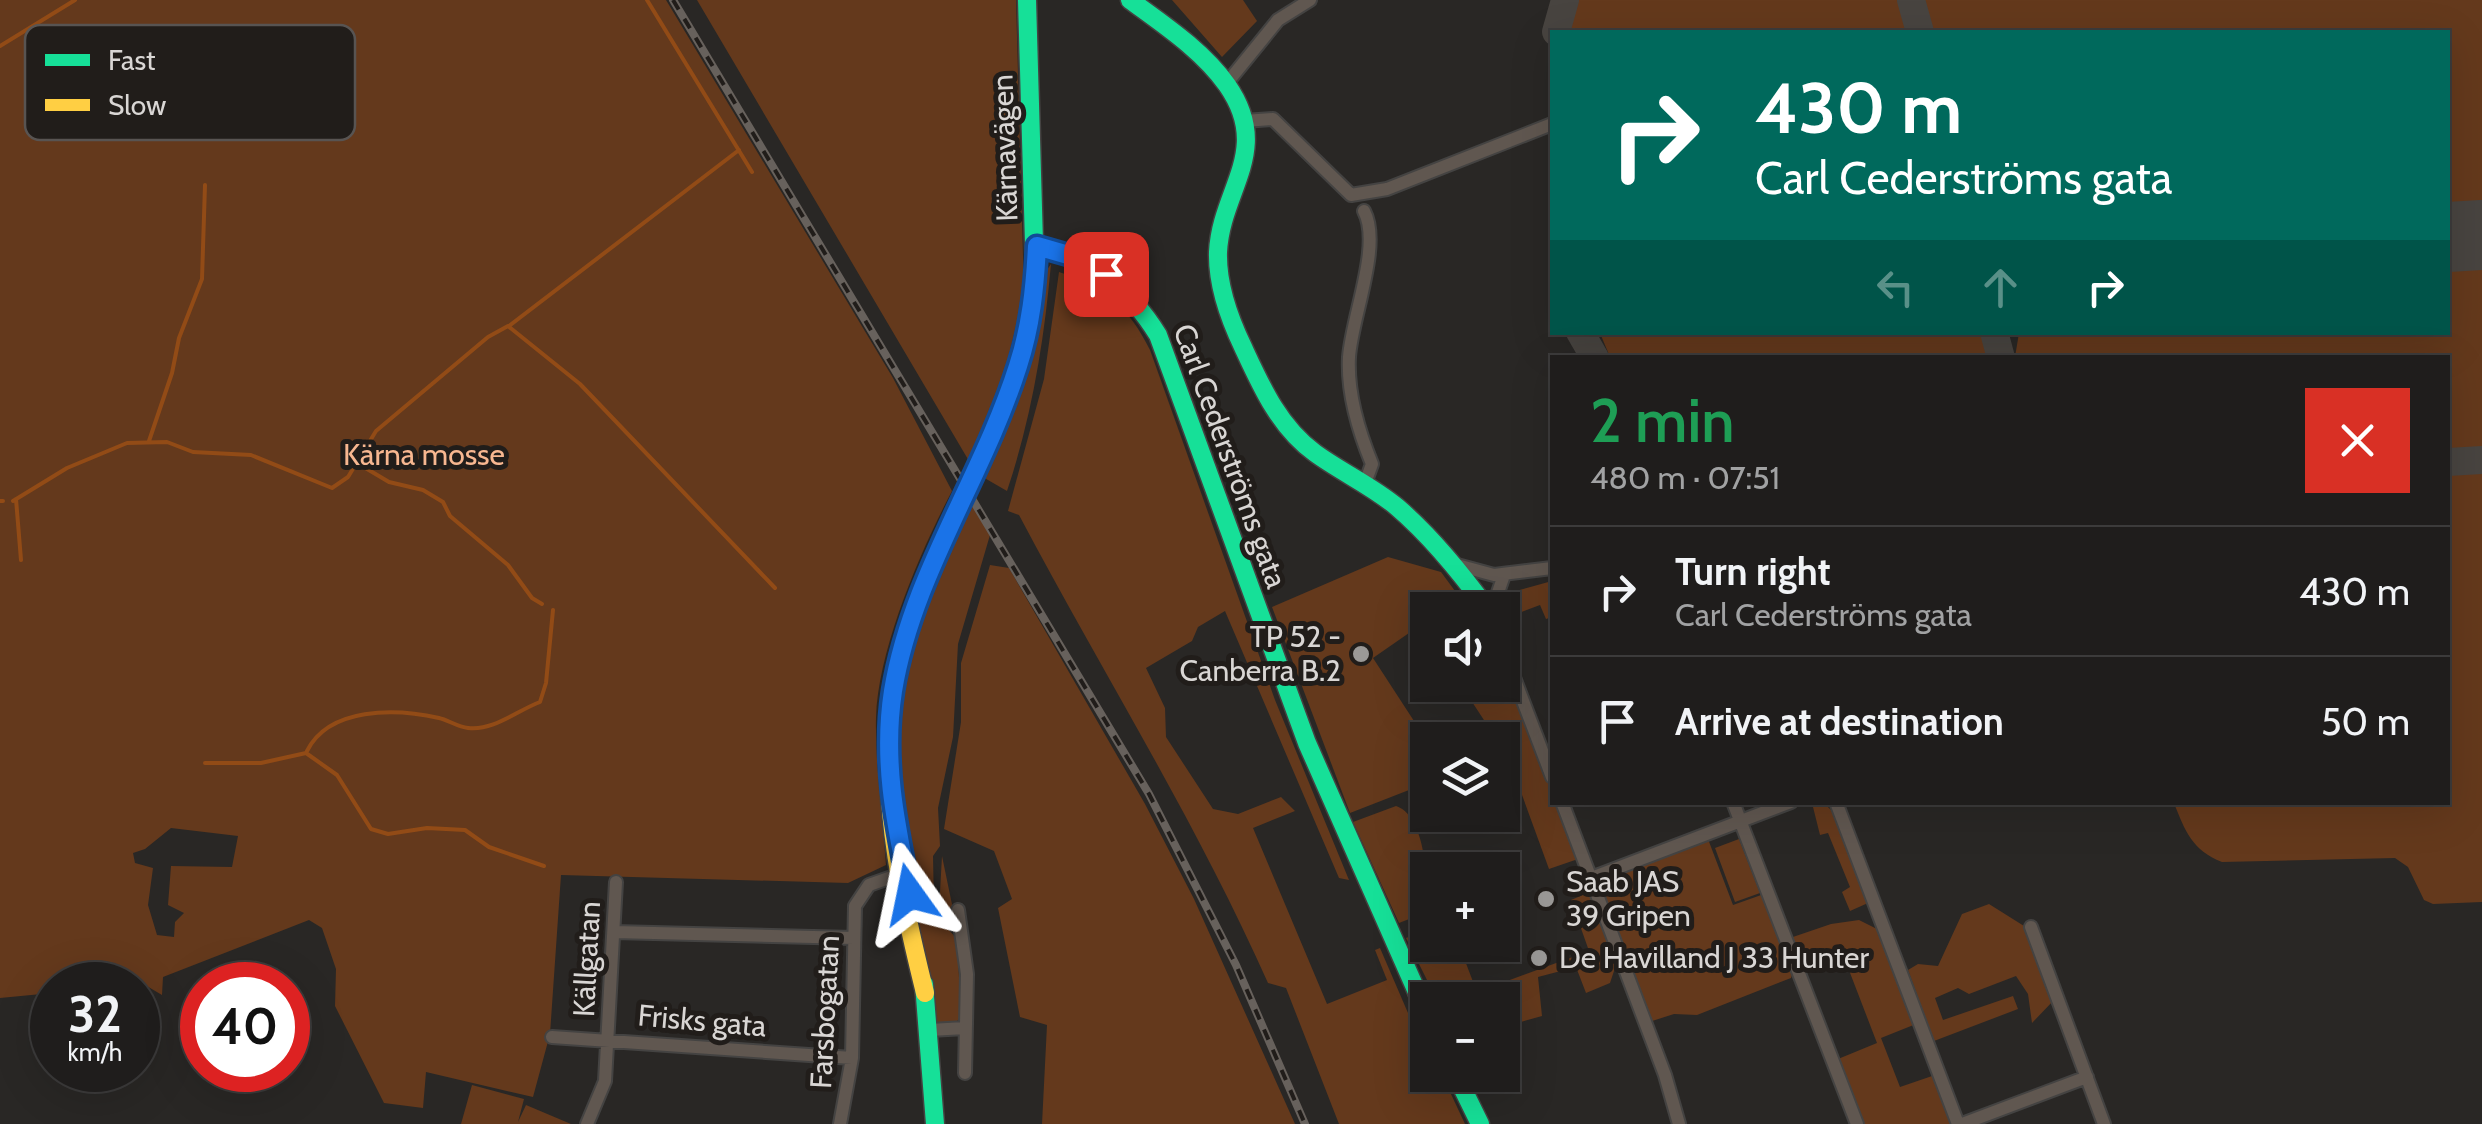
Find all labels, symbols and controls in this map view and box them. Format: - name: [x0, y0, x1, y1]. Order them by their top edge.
- legend: [25, 25, 355, 140]
- text: Fast: [108, 43, 156, 77]
- text: 430 m: [1755, 65, 1962, 151]
- icon: right: [1590, 70, 1720, 200]
- street label: Kärnavägen: [983, 74, 1026, 222]
- text: Slow: [108, 88, 166, 122]
- text: Carl Cederströms gata: [1755, 151, 2172, 205]
- pin: [1064, 232, 1149, 317]
- icon: arrive: [1079, 247, 1134, 302]
- icon: left: [1868, 260, 1923, 315]
- icon: ahead: [1973, 260, 2028, 315]
- icon: right: [2078, 260, 2133, 315]
- street label: Carl Cederströms gata: [1165, 319, 1296, 593]
- text: 2 min: [1590, 384, 1735, 457]
- button: close: [2305, 388, 2410, 493]
- park label: Kärna mosse: [343, 436, 505, 473]
- text: 480 m · 07:51: [1590, 458, 1780, 497]
- text: Turn right: [1675, 548, 1831, 595]
- icon: right: [1590, 564, 1645, 619]
- text: 430 m: [2299, 568, 2410, 615]
- map controls: [1410, 592, 1520, 1092]
- button: sound: [1410, 592, 1520, 702]
- text: Carl Cederströms gata: [1675, 595, 1972, 634]
- place label: TP 52 - Canberra B.2: [1180, 618, 1341, 689]
- marker: TP 52 - Canberra B.2: [1350, 643, 1372, 665]
- icon: arrive: [1590, 694, 1645, 749]
- text: Arrive at destination: [1675, 698, 2004, 745]
- text: 50 m: [2321, 698, 2410, 745]
- button: layers: [1410, 722, 1520, 832]
- position arrow: [858, 842, 962, 946]
- button: +: [1410, 852, 1520, 962]
- place label: Saab JAS 39 Gripen: [1566, 863, 1691, 934]
- marker: Saab JAS 39 Gripen: [1535, 888, 1557, 910]
- street label: Källgatan: [565, 900, 608, 1018]
- street label: Farsbogatan: [802, 934, 847, 1090]
- place label: De Havilland J 33 Hunter: [1559, 939, 1869, 976]
- marker: De Havilland J 33 Hunter: [1528, 947, 1550, 969]
- speed limit sign: 40: [180, 962, 310, 1092]
- button: −: [1410, 982, 1520, 1092]
- text: 32: [68, 984, 122, 1045]
- street label: Frisks gata: [636, 996, 768, 1045]
- text: km/h: [68, 1037, 122, 1067]

